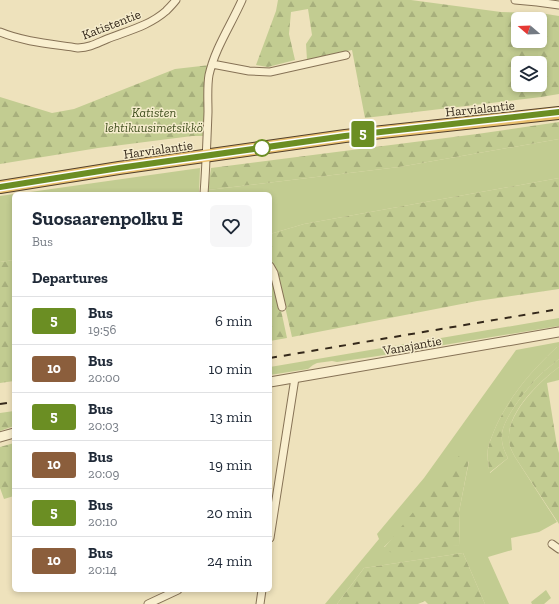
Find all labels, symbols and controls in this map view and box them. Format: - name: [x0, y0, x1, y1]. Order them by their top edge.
- street label: Katistentie: [80, 6, 143, 43]
- north arrow: [511, 12, 547, 48]
- map controls: [511, 12, 547, 92]
- button: layers: [511, 56, 547, 92]
- street label: Harvialantie: [445, 97, 516, 120]
- park label: Katisten lehtikuusimetsikkö: [105, 105, 203, 135]
- line badge: 5: [350, 121, 376, 147]
- text: 5: [359, 125, 367, 142]
- street label: Harvialantie: [122, 137, 194, 162]
- unlabelled marker: [253, 139, 271, 157]
- button: heart: [210, 205, 252, 247]
- text: Suosaarenpolku E: [32, 207, 183, 230]
- text: Bus: [32, 234, 53, 249]
- text: Departures: [32, 269, 108, 287]
- text: Bus: [88, 304, 113, 322]
- text: 5: [50, 312, 58, 329]
- text: 6 min: [215, 312, 252, 330]
- text: 19:56: [88, 322, 116, 337]
- street label: Vanajantie: [381, 333, 443, 359]
- text: Bus: [88, 352, 113, 370]
- text: 10: [47, 360, 61, 377]
- text: 10 min: [208, 360, 252, 378]
- text: 20:00: [88, 370, 120, 385]
- text: Bus: [88, 400, 113, 418]
- text: 5: [50, 408, 58, 425]
- text: 13 min: [210, 408, 252, 426]
- text: 20:03: [88, 418, 119, 433]
- text: Bus: [88, 448, 113, 466]
- text: 10: [47, 456, 61, 473]
- text: 19 min: [209, 456, 252, 474]
- text: 20:09: [88, 466, 120, 481]
- text: Bus: [88, 496, 113, 514]
- text: 5: [50, 504, 58, 521]
- text: 20 min: [206, 504, 252, 522]
- text: 20:10: [88, 514, 118, 529]
- text: Bus: [88, 544, 113, 562]
- text: 10: [47, 552, 61, 569]
- text: 24 min: [207, 552, 252, 570]
- text: 20:14: [88, 562, 117, 577]

